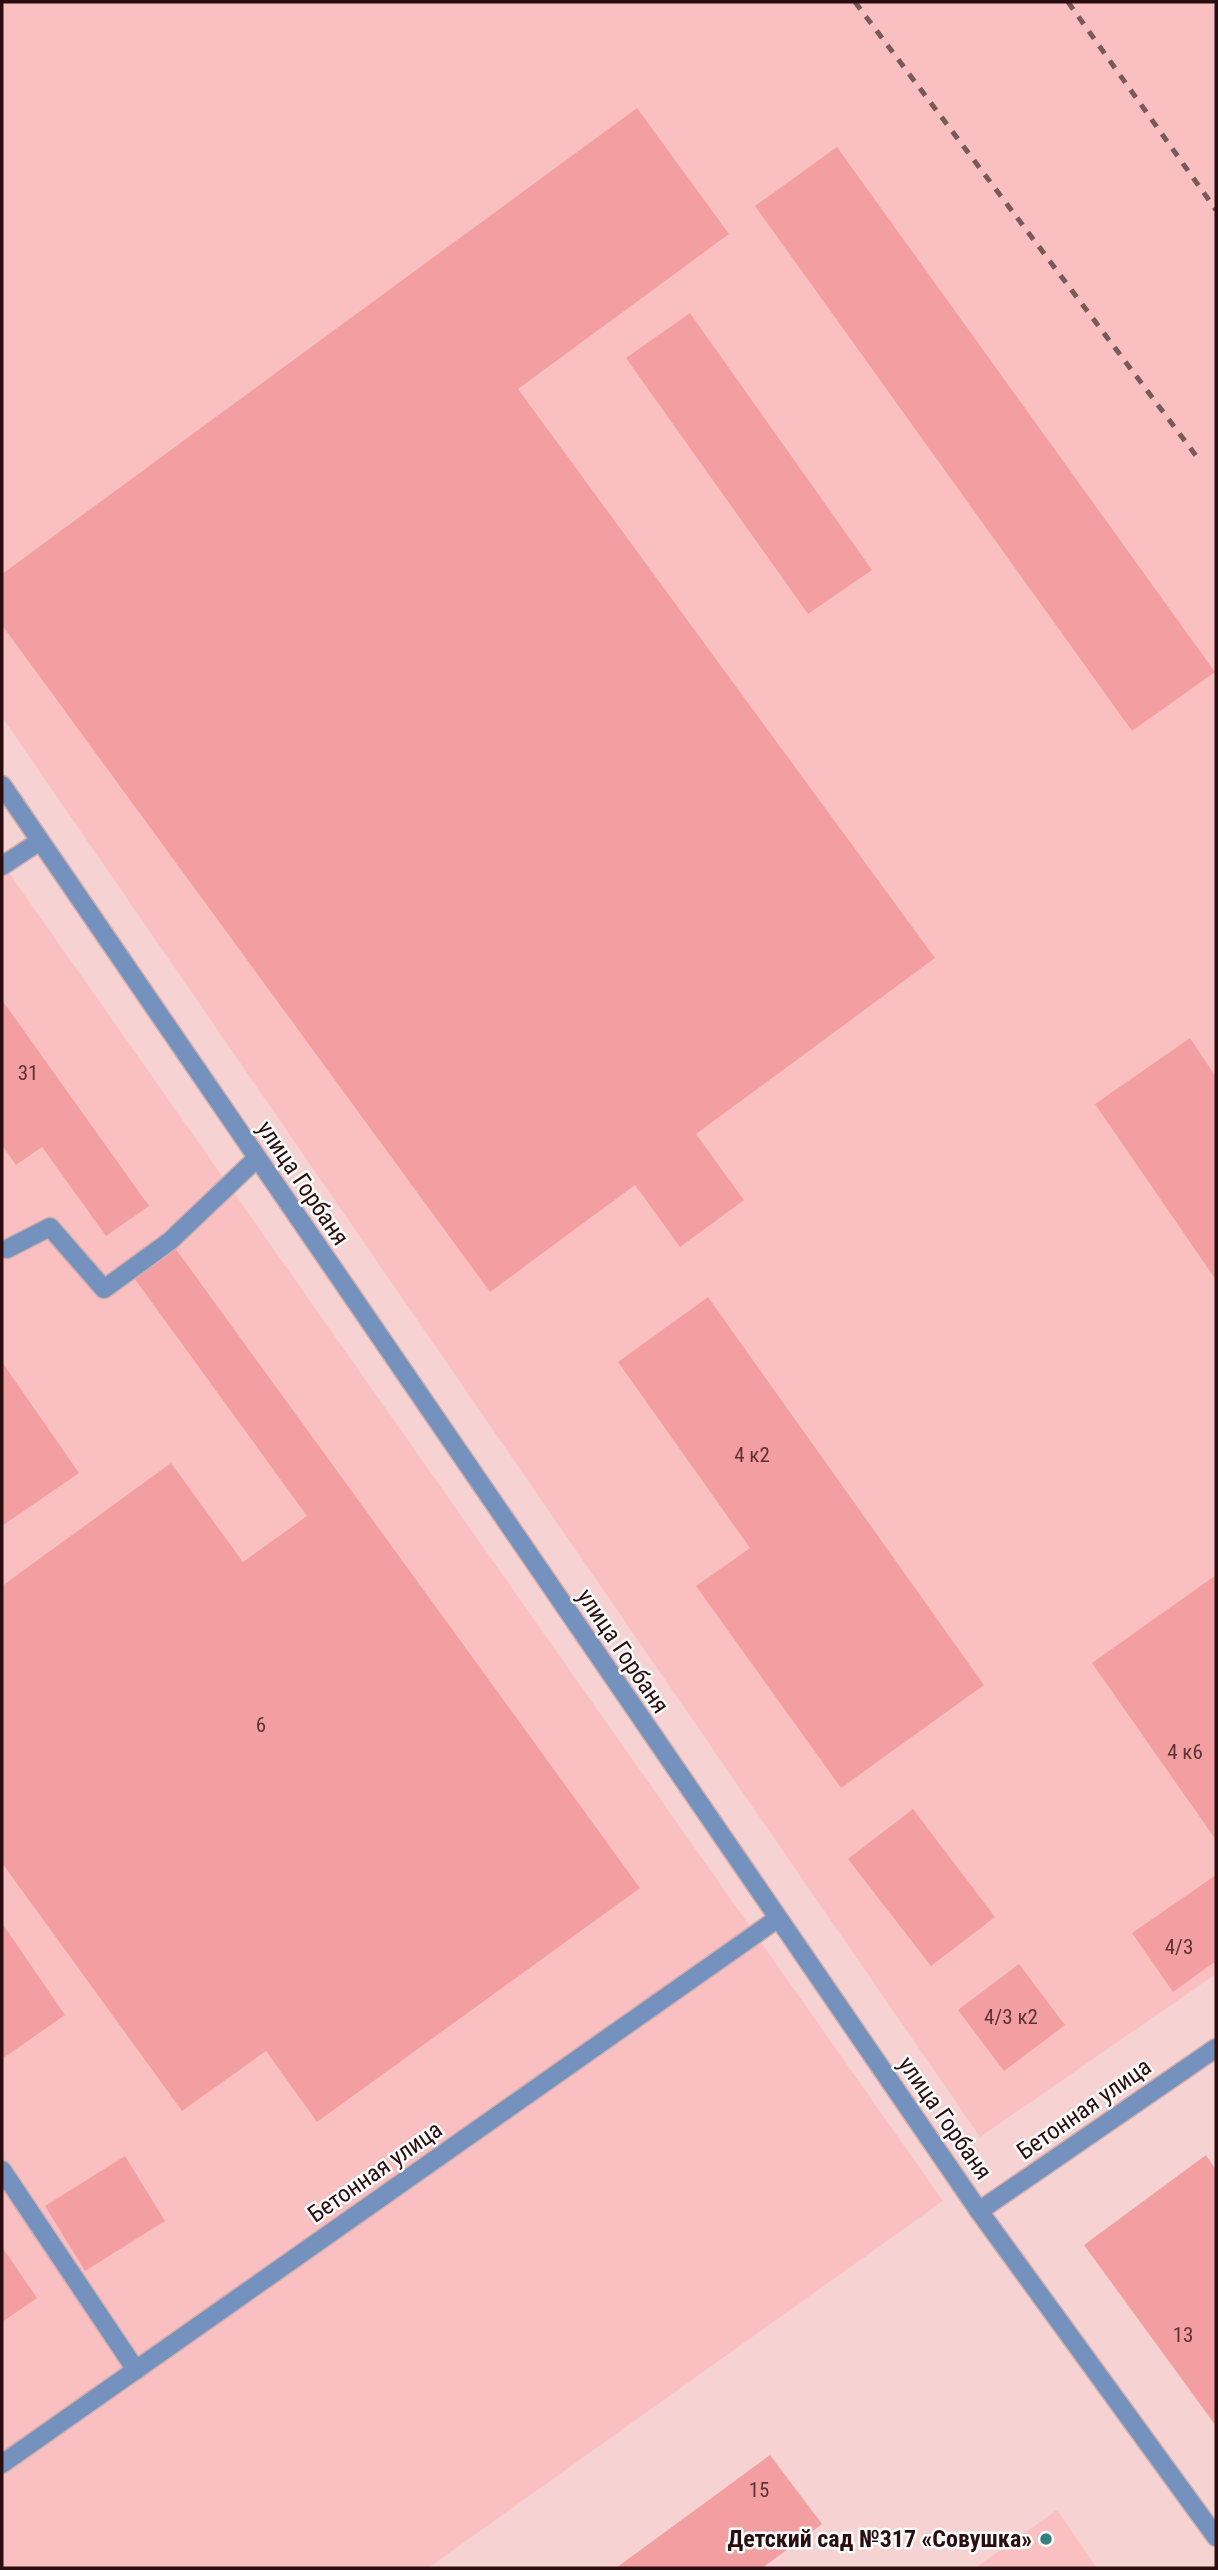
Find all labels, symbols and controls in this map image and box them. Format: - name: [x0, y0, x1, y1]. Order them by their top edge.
- house number: 31: [18, 1061, 38, 1085]
- street label: улица Горбаня: [251, 1116, 355, 1250]
- house number: 4 к2: [734, 1443, 770, 1467]
- street label: улица Горбаня: [571, 1584, 675, 1718]
- house number: 6: [256, 1713, 266, 1737]
- house number: 4 к6: [1167, 1740, 1203, 1764]
- house number: 4/3: [1165, 1935, 1193, 1959]
- house number: 4/3 к2: [984, 2005, 1038, 2029]
- street label: улица Горбаня: [892, 2051, 998, 2185]
- street label: Бетонная улица: [1012, 2052, 1156, 2166]
- street label: Бетонная улица: [303, 2115, 447, 2229]
- house number: 13: [1173, 2323, 1193, 2347]
- house number: 15: [749, 2478, 769, 2502]
- place label: Детский сад №317 «Совушка»: [727, 2525, 1032, 2553]
- marker: Детский сад №317 «Совушка»: [1038, 2531, 1054, 2547]

